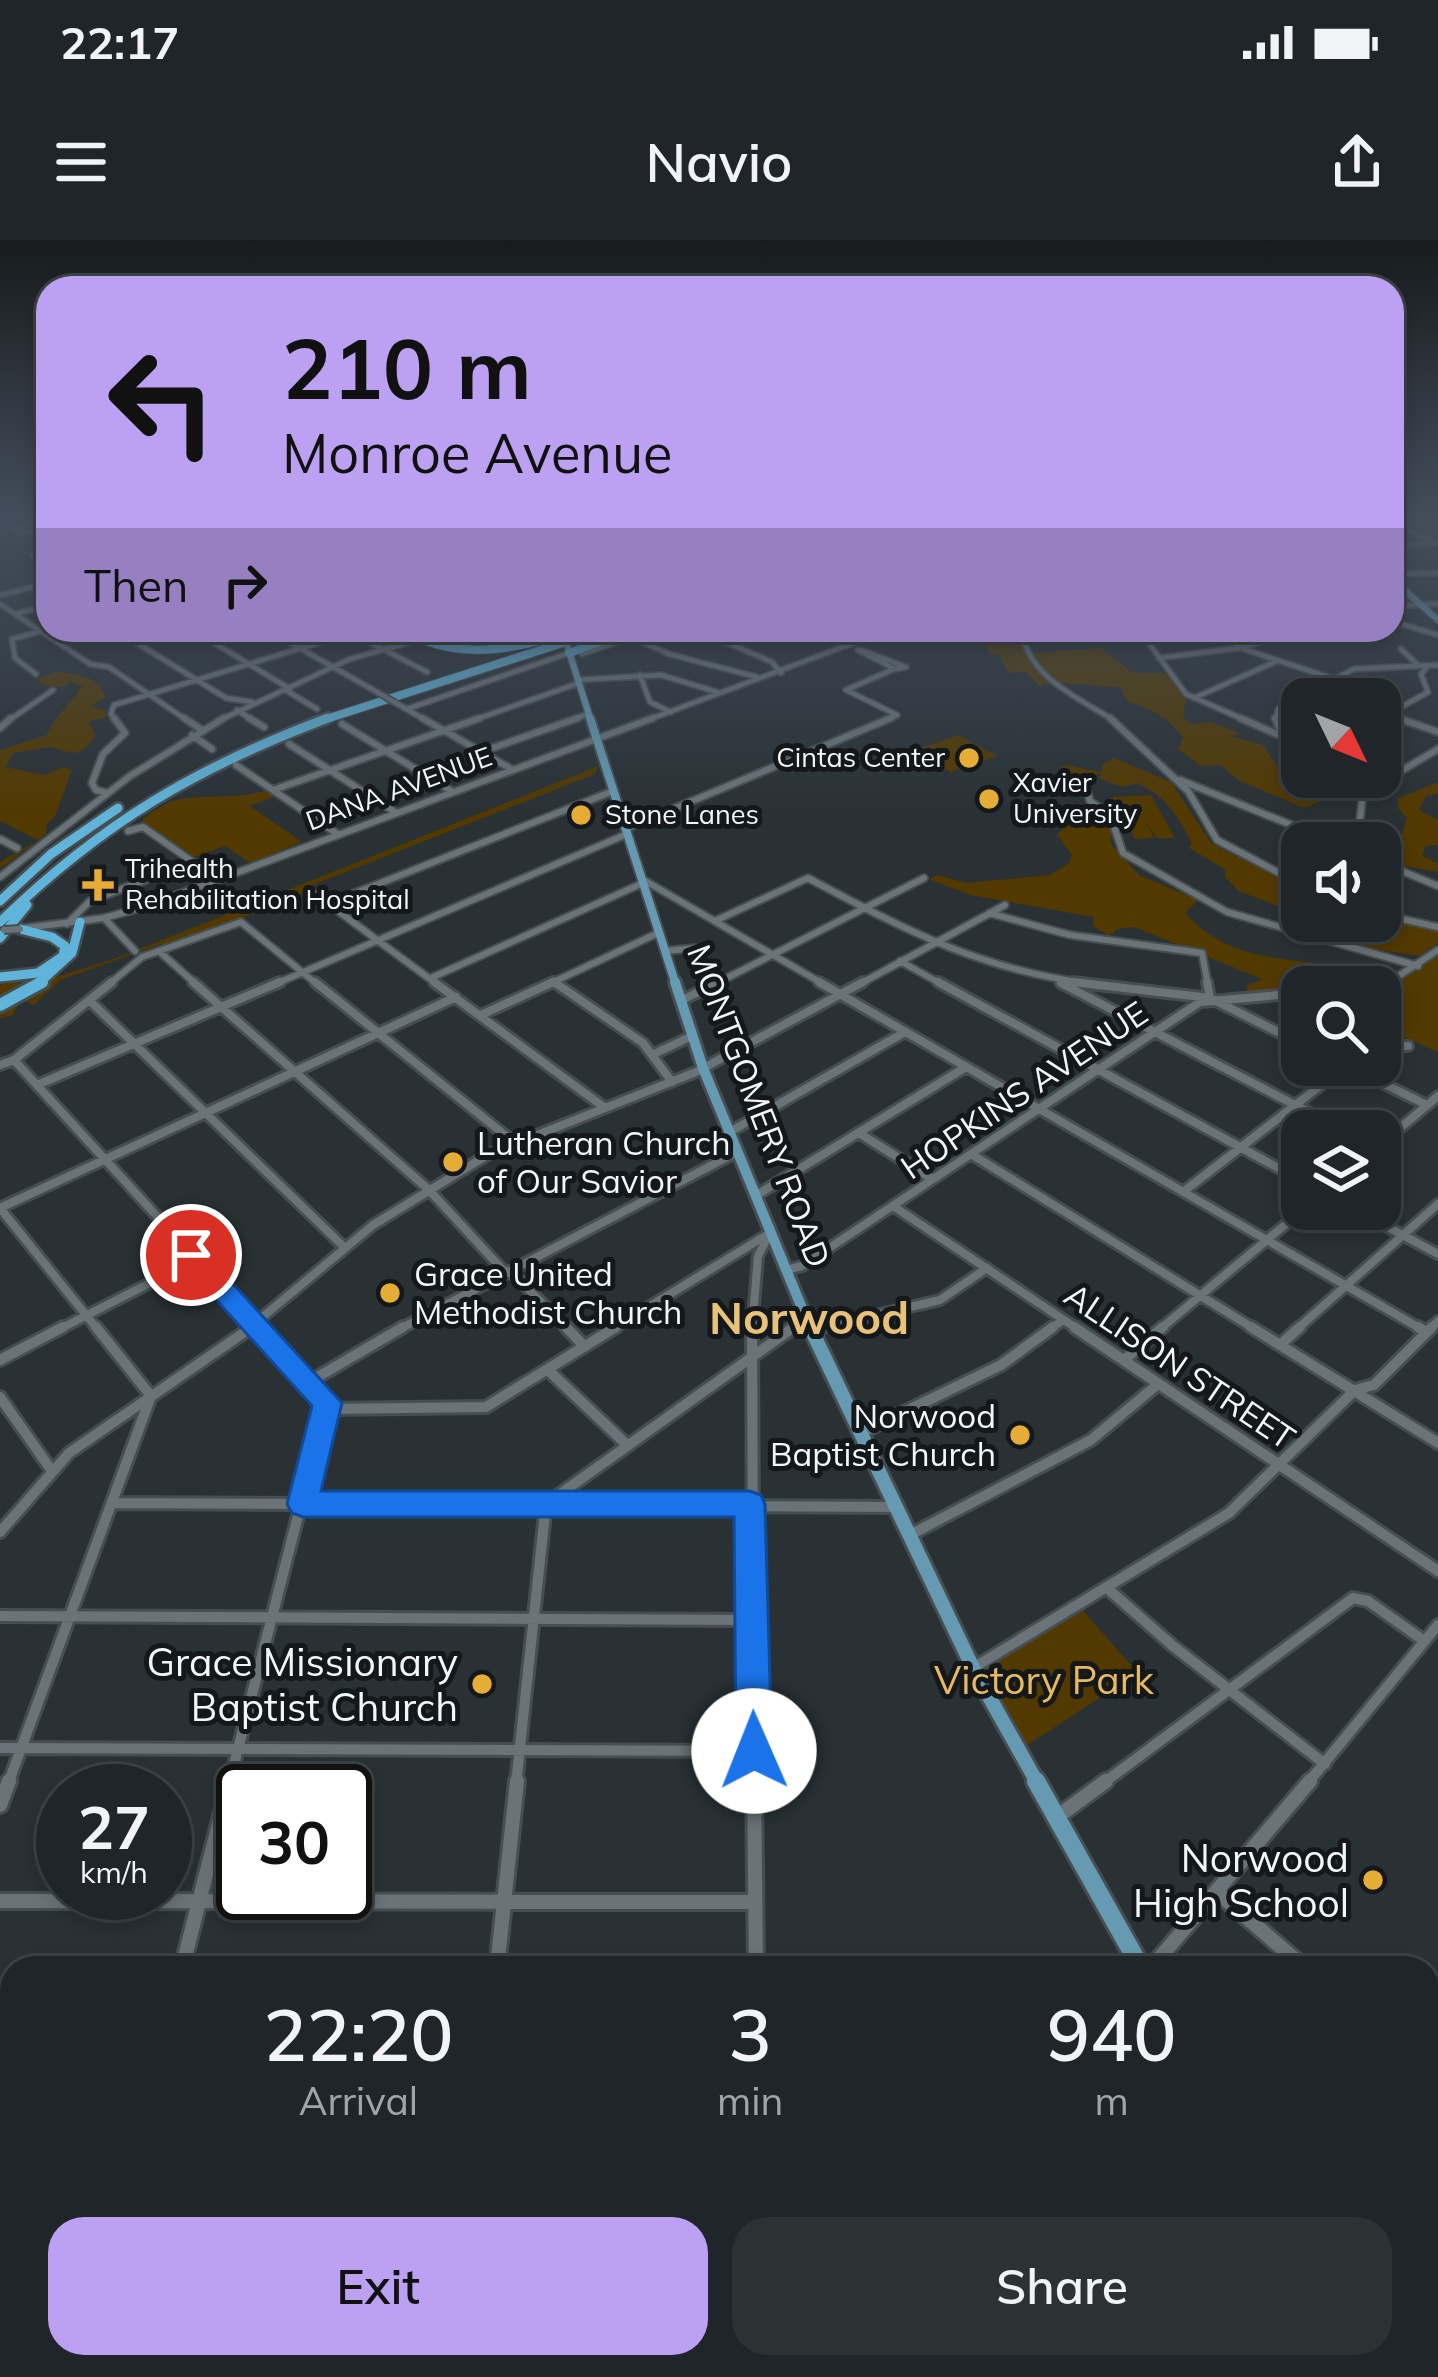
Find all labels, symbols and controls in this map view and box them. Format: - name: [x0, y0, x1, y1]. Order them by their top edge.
- text: 22:17: [60, 14, 179, 70]
- text: Navio: [646, 128, 792, 196]
- icon: menu: [48, 129, 114, 195]
- icon: share: [1324, 129, 1390, 195]
- text: 210 m: [282, 315, 532, 420]
- icon: left: [84, 324, 240, 480]
- text: Monroe Avenue: [282, 419, 672, 487]
- icon: right: [212, 552, 278, 618]
- text: Then: [84, 557, 188, 613]
- north arrow: [1281, 678, 1401, 798]
- map controls: [1281, 678, 1401, 1230]
- street label: DANA AVENUE: [301, 739, 496, 837]
- place label: Cintas Center: [776, 740, 945, 774]
- marker: Cintas Center: [956, 745, 982, 771]
- place label: Xavier University: [1013, 765, 1138, 830]
- marker: Xavier University: [976, 786, 1002, 812]
- place label: Stone Lanes: [605, 797, 759, 831]
- marker: Stone Lanes: [568, 802, 594, 828]
- button: sound: [1281, 822, 1401, 942]
- place label: Trihealth Rehabilitation Hospital: [125, 851, 410, 916]
- marker: Trihealth Rehabilitation Hospital: [82, 869, 114, 901]
- street label: MONTGOMERY ROAD: [679, 939, 840, 1273]
- button: search: [1281, 966, 1401, 1086]
- street label: HOPKINS AVENUE: [893, 992, 1155, 1187]
- button: layers: [1281, 1110, 1401, 1230]
- place label: Lutheran Church of Our Savior: [477, 1122, 731, 1201]
- marker: Lutheran Church of Our Savior: [440, 1149, 466, 1175]
- pin: [140, 1204, 242, 1306]
- icon: arrive: [158, 1222, 224, 1288]
- place label: Grace United Methodist Church: [414, 1253, 682, 1332]
- street label: ALLISON STREET: [1057, 1273, 1303, 1458]
- marker: Grace United Methodist Church: [377, 1280, 403, 1306]
- district label: Norwood: [709, 1289, 909, 1345]
- place label: Norwood Baptist Church: [770, 1395, 996, 1474]
- marker: Norwood Baptist Church: [1007, 1422, 1033, 1448]
- place label: Grace Missionary Baptist Church: [147, 1637, 458, 1731]
- park label: Victory Park: [934, 1655, 1155, 1704]
- marker: Grace Missionary Baptist Church: [469, 1671, 495, 1697]
- position arrow: [691, 1688, 817, 1814]
- speed limit sign: 30: [216, 1764, 372, 1920]
- text: 27: [78, 1789, 150, 1864]
- place label: Norwood High School: [1133, 1833, 1349, 1927]
- text: km/h: [80, 1853, 148, 1891]
- marker: Norwood High School: [1360, 1867, 1386, 1893]
- text: 22:20: [264, 1989, 453, 2079]
- text: 3: [729, 1989, 772, 2079]
- text: 940: [1047, 1989, 1176, 2079]
- text: Arrival: [299, 2076, 418, 2125]
- text: min: [717, 2076, 783, 2125]
- text: m: [1095, 2076, 1129, 2125]
- button: Exit: [48, 2217, 708, 2355]
- button: Share: [732, 2217, 1392, 2355]

